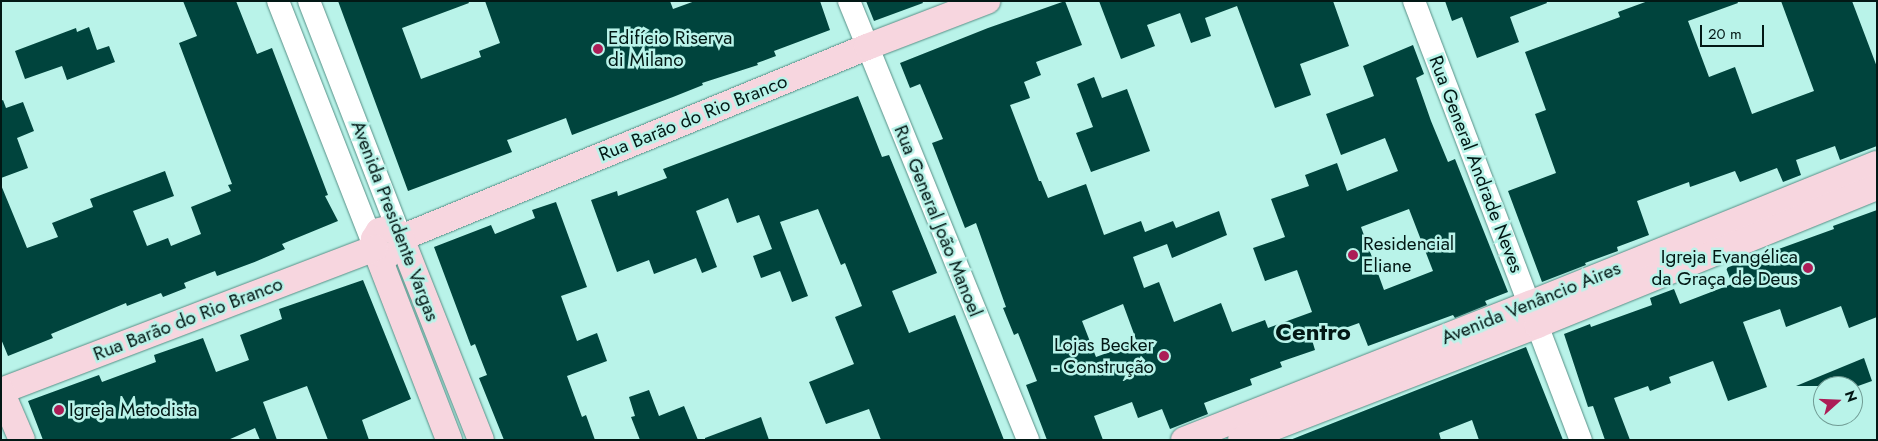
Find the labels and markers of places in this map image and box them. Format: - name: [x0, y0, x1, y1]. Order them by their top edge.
- place label: Edifício Riserva di Milano: [608, 27, 732, 71]
- marker: Edifício Riserva di Milano: [592, 43, 604, 55]
- place label: Residencial Eliane: [1363, 233, 1454, 277]
- place label: Igreja Evangélica da Graça de Deus: [1651, 246, 1798, 290]
- marker: Residencial Eliane: [1347, 249, 1359, 261]
- marker: Igreja Evangélica da Graça de Deus: [1802, 262, 1814, 274]
- place label: Lojas Becker - Construção: [1054, 334, 1154, 378]
- marker: Lojas Becker - Construção: [1158, 350, 1170, 362]
- place label: Igreja Metodista: [69, 399, 197, 421]
- marker: Igreja Metodista: [53, 404, 65, 416]

